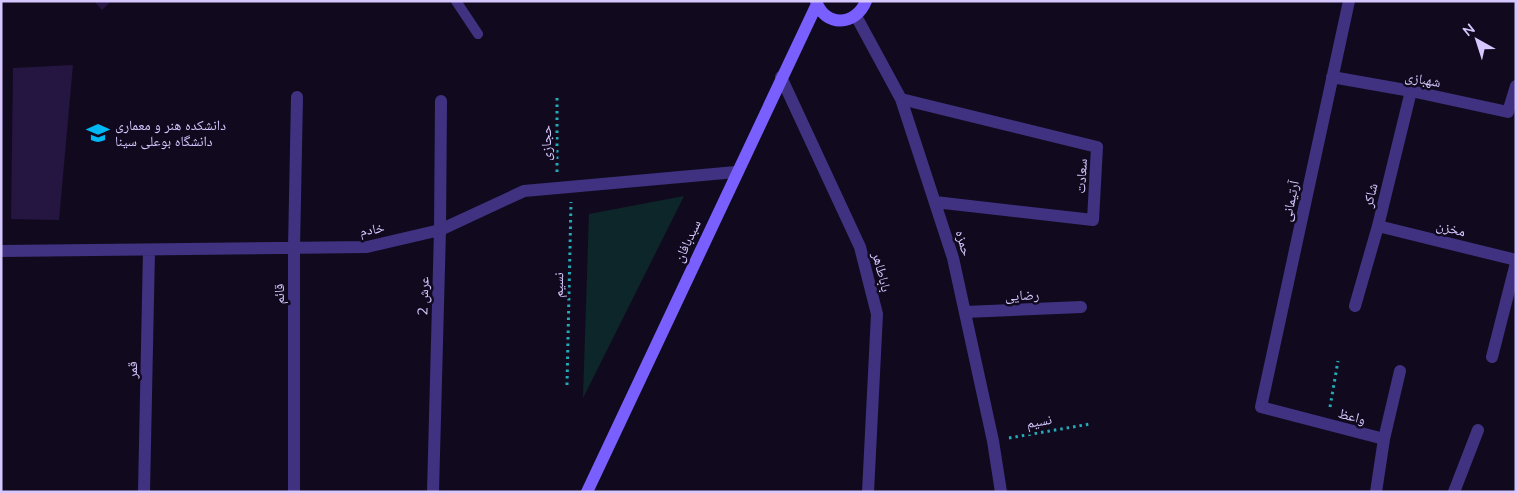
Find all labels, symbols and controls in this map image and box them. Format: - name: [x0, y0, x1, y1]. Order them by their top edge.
- north arrow: [1452, 15, 1502, 65]
- text: N: [1459, 20, 1479, 40]
- street label: شهبازی: [1403, 67, 1443, 91]
- place label: دانشکده هنر و معماری دانشگاه بوعلی سینا: [115, 116, 226, 150]
- school or university icon: دانشکده هنر و معماری دانشگاه بوعلی سینا: [85, 120, 111, 146]
- street label: حجازی: [537, 125, 555, 161]
- street label: سعادت: [1071, 158, 1091, 194]
- street label: آرتیمانی: [1277, 178, 1303, 223]
- street label: شاکر: [1358, 181, 1382, 210]
- street label: مخزن: [1434, 216, 1468, 240]
- street label: سبدبافان: [669, 217, 705, 265]
- street label: خادم: [358, 218, 386, 241]
- street label: حمزه: [952, 228, 976, 258]
- street label: باباطاهر: [868, 249, 896, 294]
- street label: نسیم: [549, 272, 568, 298]
- street label: عرش 2: [413, 276, 433, 316]
- street label: قائم: [270, 284, 289, 304]
- street label: رضایی: [1005, 285, 1039, 305]
- street label: قمر: [123, 361, 141, 380]
- street label: واعظ: [1336, 404, 1368, 428]
- street label: نسیم: [1025, 410, 1053, 433]

